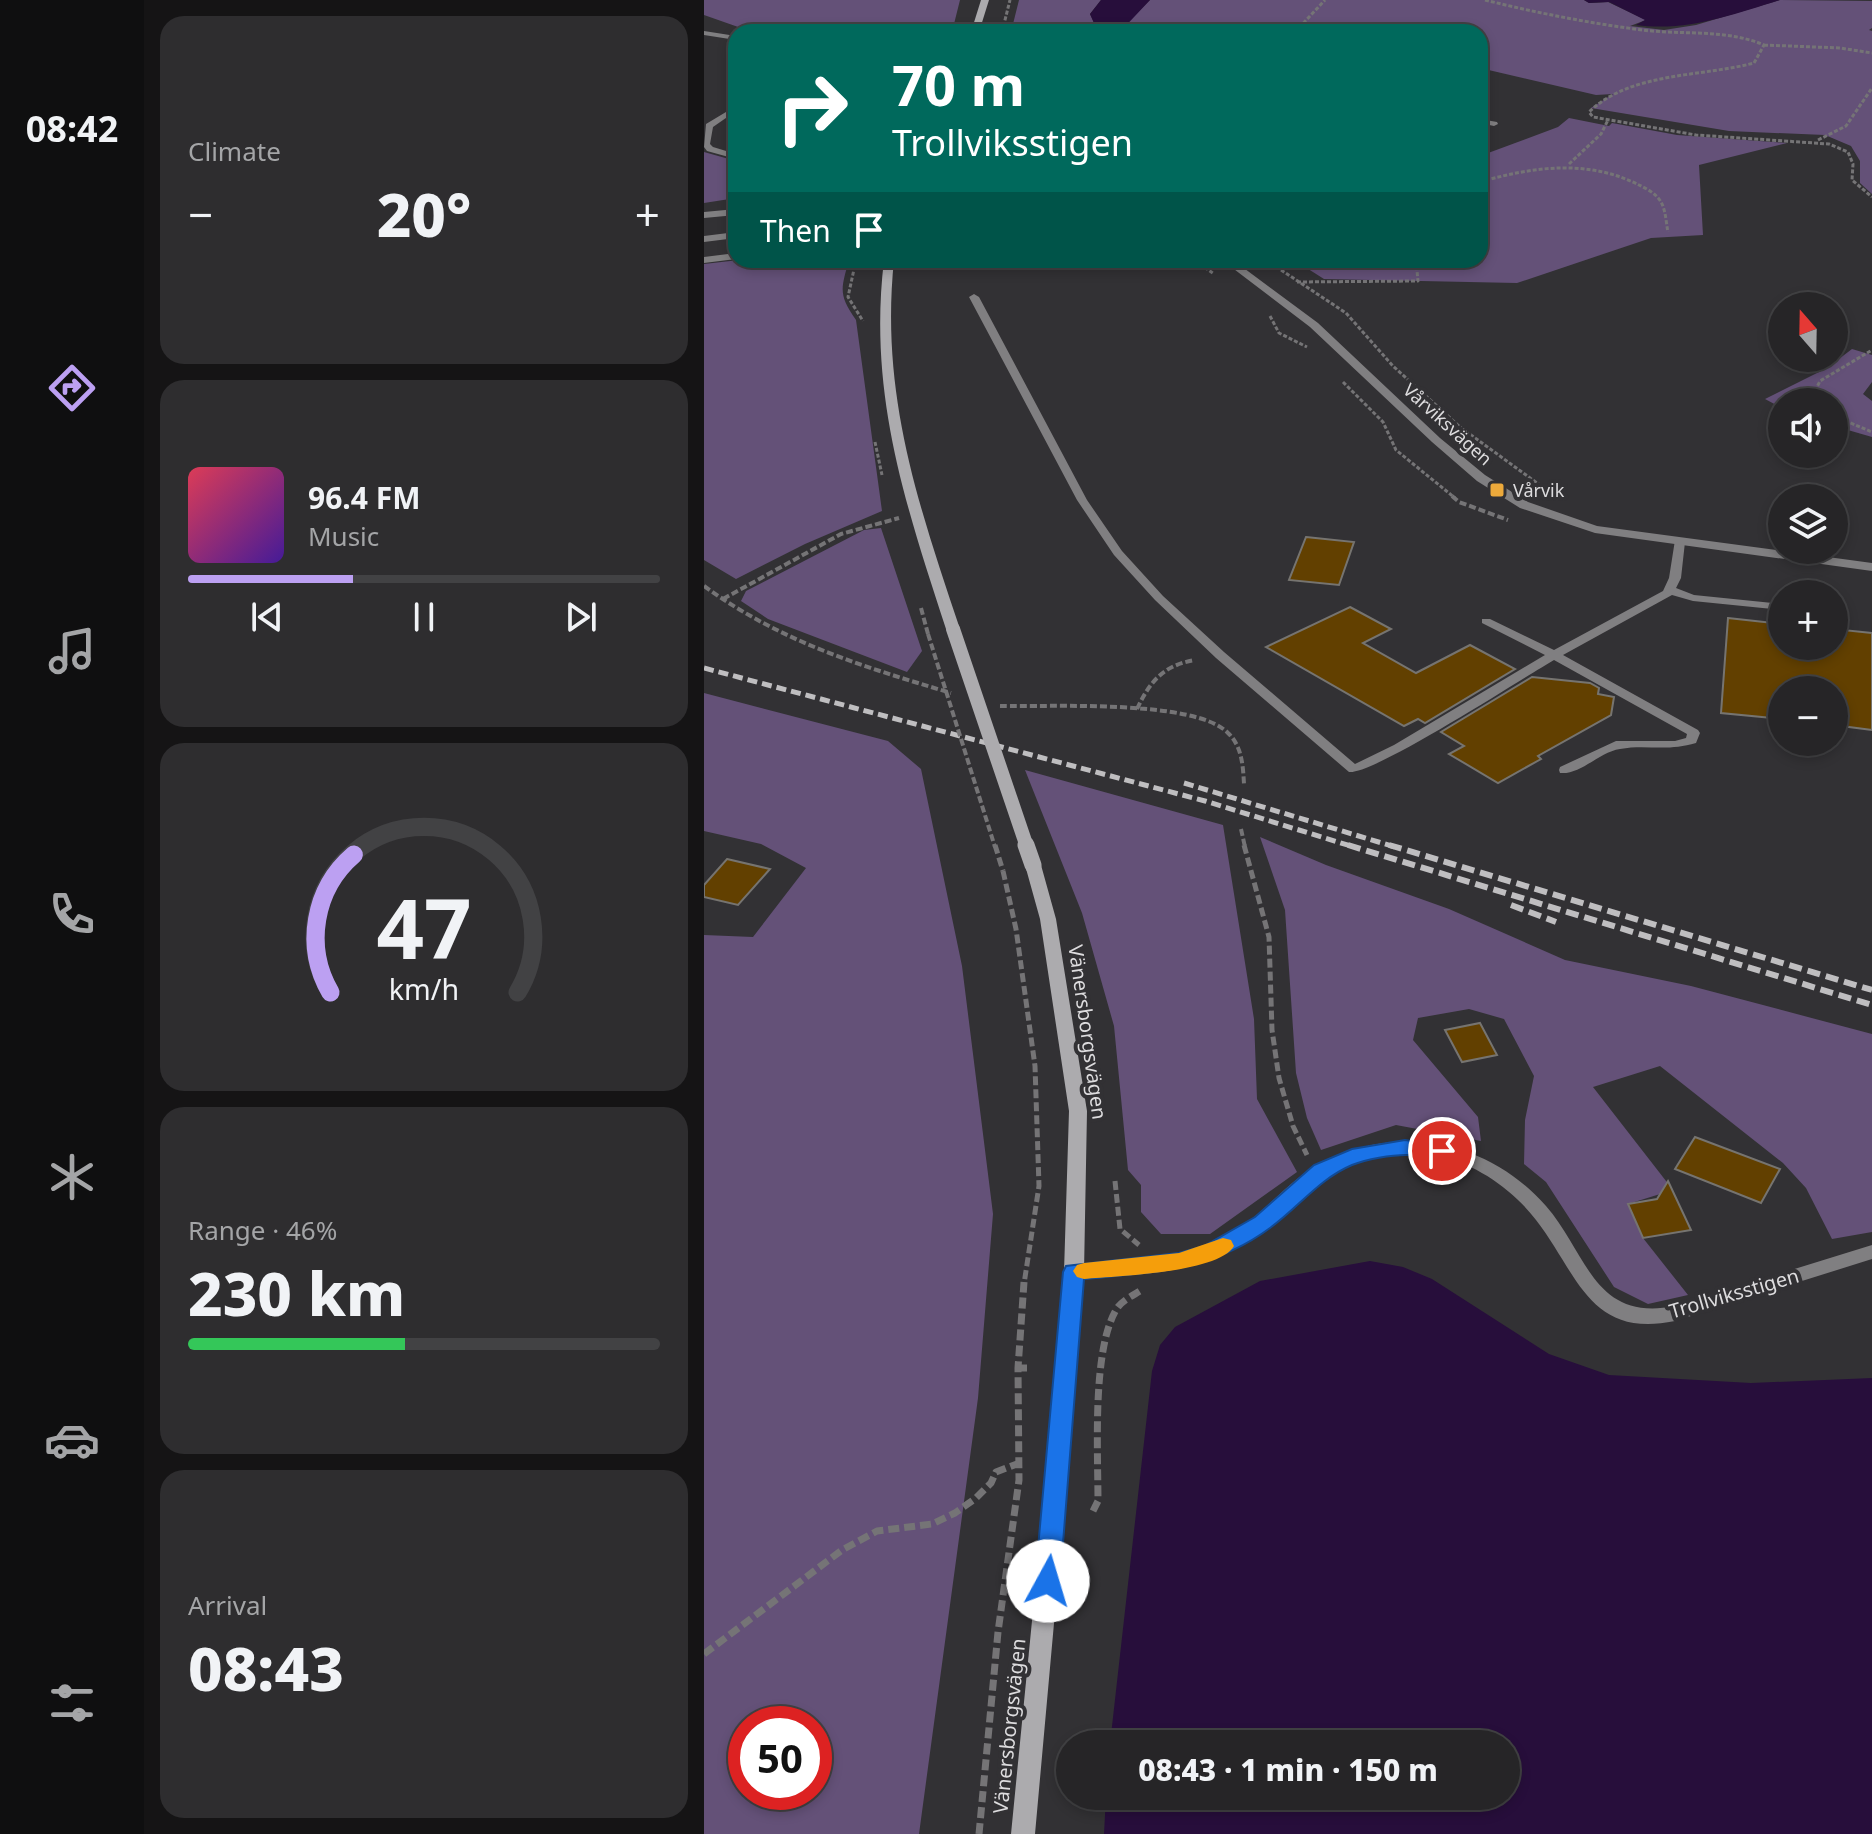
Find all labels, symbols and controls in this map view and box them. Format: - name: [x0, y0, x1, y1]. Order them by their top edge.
- text: 70 m: [892, 46, 1025, 122]
- icon: right: [760, 56, 864, 160]
- text: 08:42: [26, 104, 118, 153]
- text: Trollviksstigen: [892, 118, 1133, 167]
- text: Climate: [188, 133, 281, 169]
- text: 20°: [377, 173, 471, 255]
- text: −: [188, 184, 213, 244]
- text: +: [635, 184, 660, 244]
- icon: arrive: [847, 208, 891, 252]
- text: Then: [760, 210, 831, 251]
- north arrow: [1768, 292, 1848, 372]
- map controls: [1768, 292, 1848, 756]
- icon: directions: [44, 360, 100, 416]
- street label: Vårviksvägen: [1399, 378, 1497, 470]
- button: sound: [1768, 388, 1848, 468]
- text: 96.4 FM: [308, 477, 420, 518]
- place label: Vårvik: [1513, 478, 1565, 502]
- marker: Vårvik: [1488, 481, 1506, 499]
- button: layers: [1768, 484, 1848, 564]
- text: Music: [308, 518, 379, 554]
- button: +: [1768, 580, 1848, 660]
- icon: previous: [245, 595, 289, 639]
- icon: pause: [402, 595, 446, 639]
- icon: next: [559, 595, 603, 639]
- icon: music: [44, 623, 100, 679]
- button: −: [1768, 676, 1848, 756]
- text: 47: [376, 870, 472, 983]
- icon: phone: [44, 886, 100, 942]
- street label: Vänersborgsvägen: [1062, 943, 1114, 1121]
- text: km/h: [389, 969, 459, 1008]
- pin: [1408, 1117, 1476, 1185]
- icon: arrive: [1420, 1129, 1464, 1173]
- icon: climate: [44, 1149, 100, 1205]
- text: Range · 46%: [188, 1212, 337, 1248]
- text: 230 km: [188, 1252, 405, 1334]
- street label: Trollviksstigen: [1666, 1262, 1802, 1324]
- icon: car: [44, 1412, 100, 1468]
- position arrow: [1006, 1539, 1090, 1623]
- text: Arrival: [188, 1587, 267, 1623]
- text: 08:43: [188, 1627, 344, 1709]
- street label: Vänersborgsvägen: [986, 1637, 1032, 1815]
- icon: filters: [44, 1675, 100, 1731]
- speed limit sign: 50: [728, 1706, 832, 1810]
- text: 08:43 · 1 min · 150 m: [1138, 1749, 1438, 1790]

